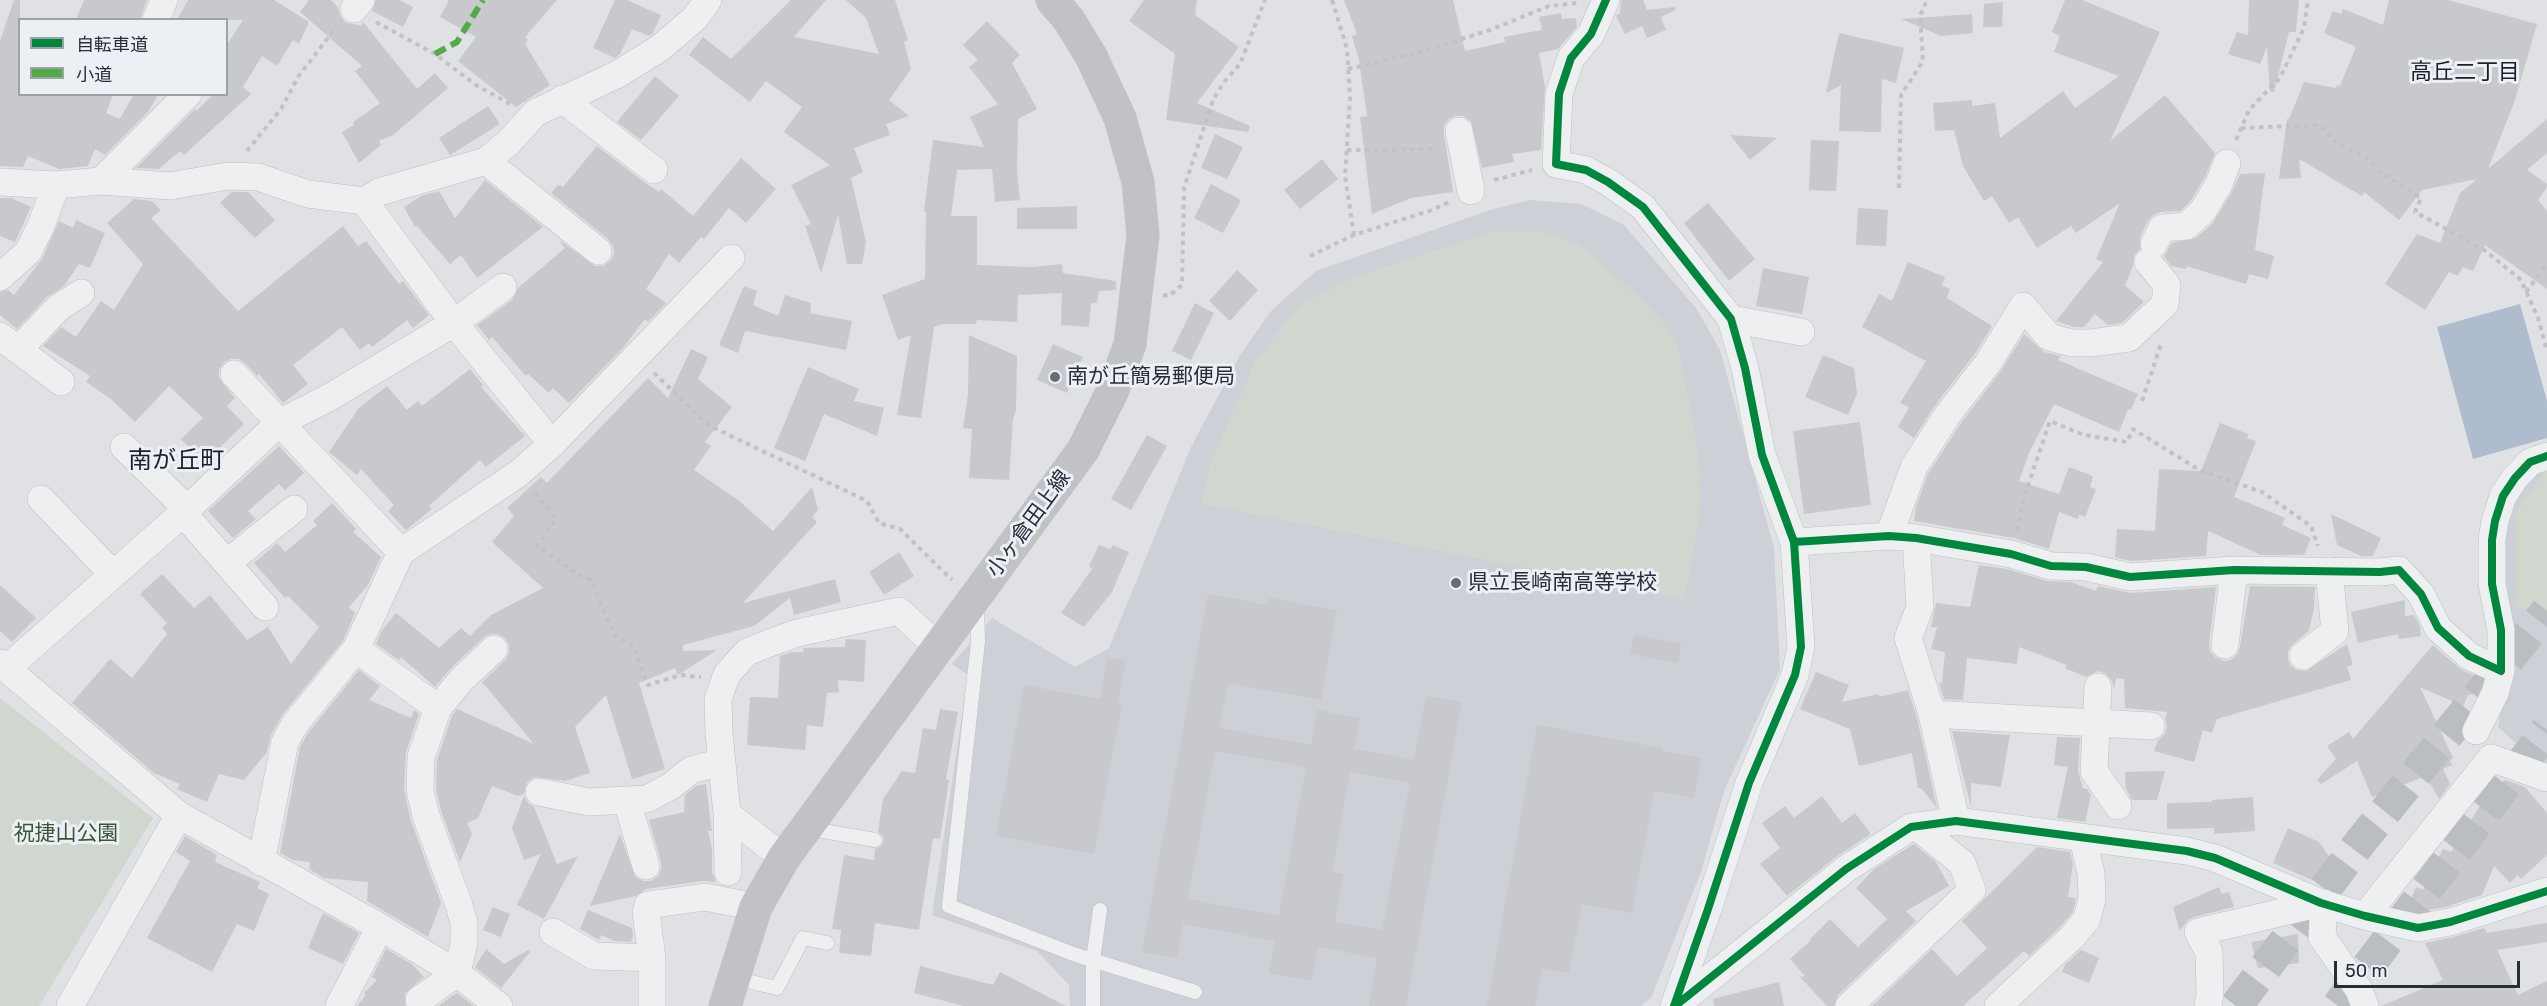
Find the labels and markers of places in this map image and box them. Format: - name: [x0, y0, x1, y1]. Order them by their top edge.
- place label: 南が丘簡易郵便局: [1067, 364, 1235, 390]
- marker: 南が丘簡易郵便局: [1048, 370, 1062, 384]
- place label: 県立長崎南高等学校: [1468, 570, 1657, 596]
- marker: 県立長崎南高等学校: [1449, 576, 1463, 590]

